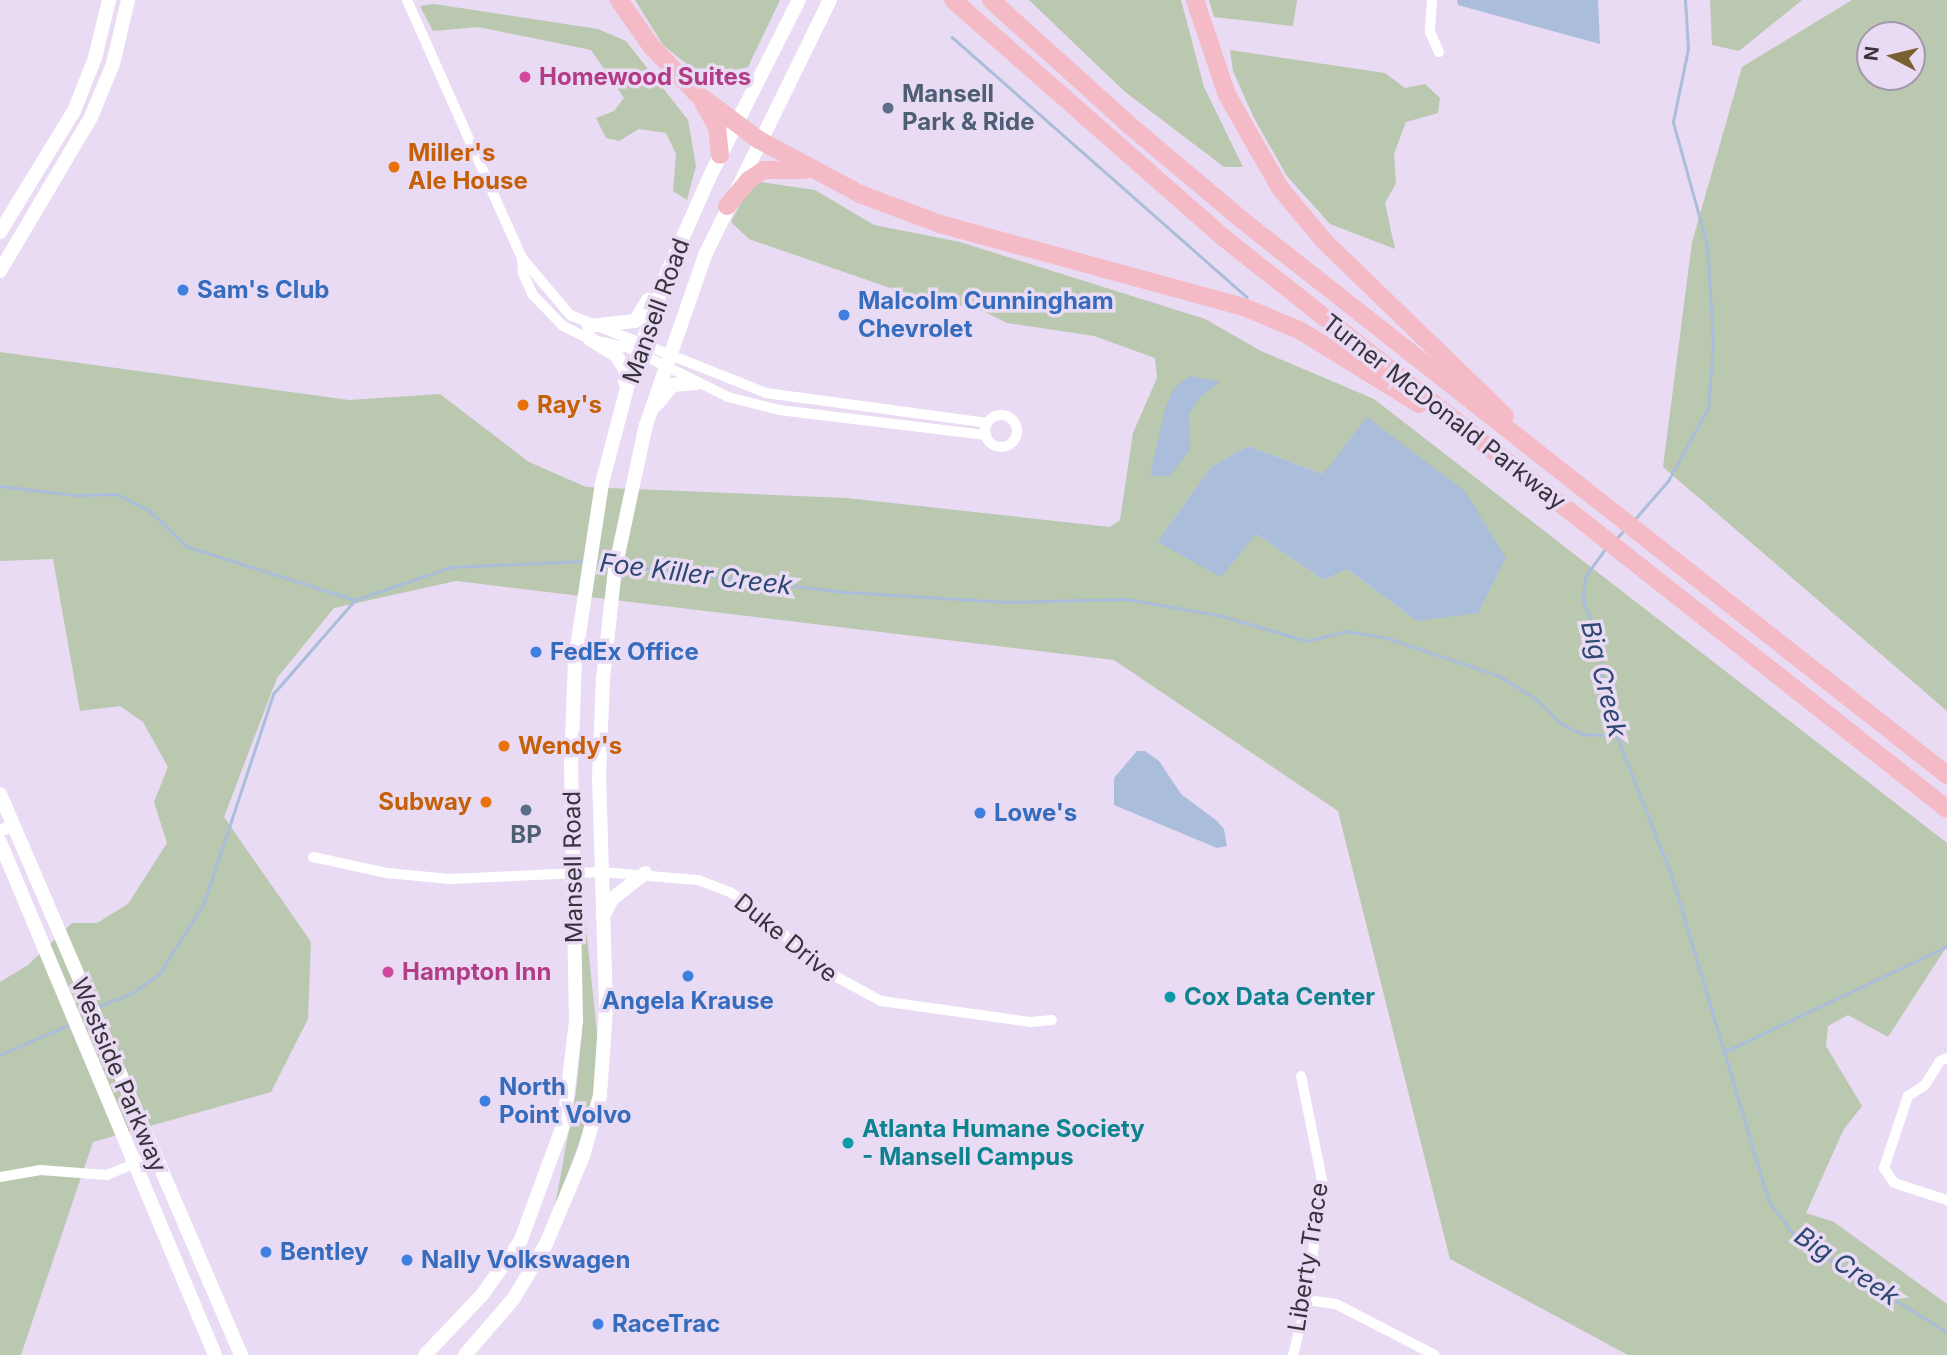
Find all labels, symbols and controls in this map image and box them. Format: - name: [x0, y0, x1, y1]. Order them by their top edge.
- north arrow: [1856, 21, 1926, 91]
- text: N: [1859, 45, 1884, 62]
- place label: Homewood Suites: [539, 63, 751, 91]
- marker: Homewood Suites: [517, 69, 533, 85]
- place label: Mansell Park & Ride: [902, 80, 1034, 136]
- marker: Mansell Park & Ride: [880, 100, 896, 116]
- place label: Miller's Ale House: [408, 139, 528, 195]
- marker: Miller's Ale House: [386, 159, 402, 175]
- street label: Mansell Road: [616, 235, 696, 387]
- place label: Sam's Club: [197, 276, 329, 304]
- marker: Sam's Club: [175, 282, 191, 298]
- place label: Malcolm Cunningham Chevrolet: [858, 287, 1114, 343]
- marker: Malcolm Cunningham Chevrolet: [836, 307, 852, 323]
- street label: Turner McDonald Parkway: [1317, 308, 1571, 516]
- place label: Ray's: [537, 391, 602, 419]
- marker: Ray's: [515, 397, 531, 413]
- water label: Foe Killer Creek: [598, 547, 794, 601]
- water label: Big Creek: [1574, 617, 1634, 741]
- place label: FedEx Office: [550, 638, 699, 666]
- marker: FedEx Office: [528, 644, 544, 660]
- place label: Wendy's: [518, 732, 622, 760]
- marker: Wendy's: [496, 738, 512, 754]
- place label: Subway: [378, 788, 472, 816]
- street label: Mansell Road: [557, 791, 589, 943]
- marker: Subway: [478, 794, 494, 810]
- place label: Lowe's: [994, 799, 1077, 827]
- marker: BP: [518, 802, 534, 818]
- marker: Lowe's: [972, 805, 988, 821]
- place label: BP: [510, 821, 542, 849]
- street label: Duke Drive: [729, 888, 843, 988]
- place label: Hampton Inn: [402, 958, 551, 986]
- marker: Hampton Inn: [380, 964, 396, 980]
- marker: Angela Krause: [680, 968, 696, 984]
- street label: Westside Parkway: [65, 974, 173, 1176]
- place label: Cox Data Center: [1184, 983, 1375, 1011]
- place label: Angela Krause: [602, 987, 774, 1015]
- marker: Cox Data Center: [1162, 989, 1178, 1005]
- place label: North Point Volvo: [499, 1073, 632, 1129]
- marker: North Point Volvo: [477, 1093, 493, 1109]
- place label: Atlanta Humane Society - Mansell Campus: [862, 1115, 1145, 1171]
- marker: Atlanta Humane Society - Mansell Campus: [840, 1135, 856, 1151]
- street label: Liberty Trace: [1282, 1180, 1334, 1334]
- water label: Big Creek: [1789, 1220, 1905, 1312]
- place label: Bentley: [280, 1238, 369, 1266]
- marker: Bentley: [258, 1244, 274, 1260]
- place label: Nally Volkswagen: [421, 1246, 630, 1274]
- marker: Nally Volkswagen: [399, 1252, 415, 1268]
- place label: RaceTrac: [612, 1310, 720, 1338]
- marker: RaceTrac: [590, 1316, 606, 1332]

